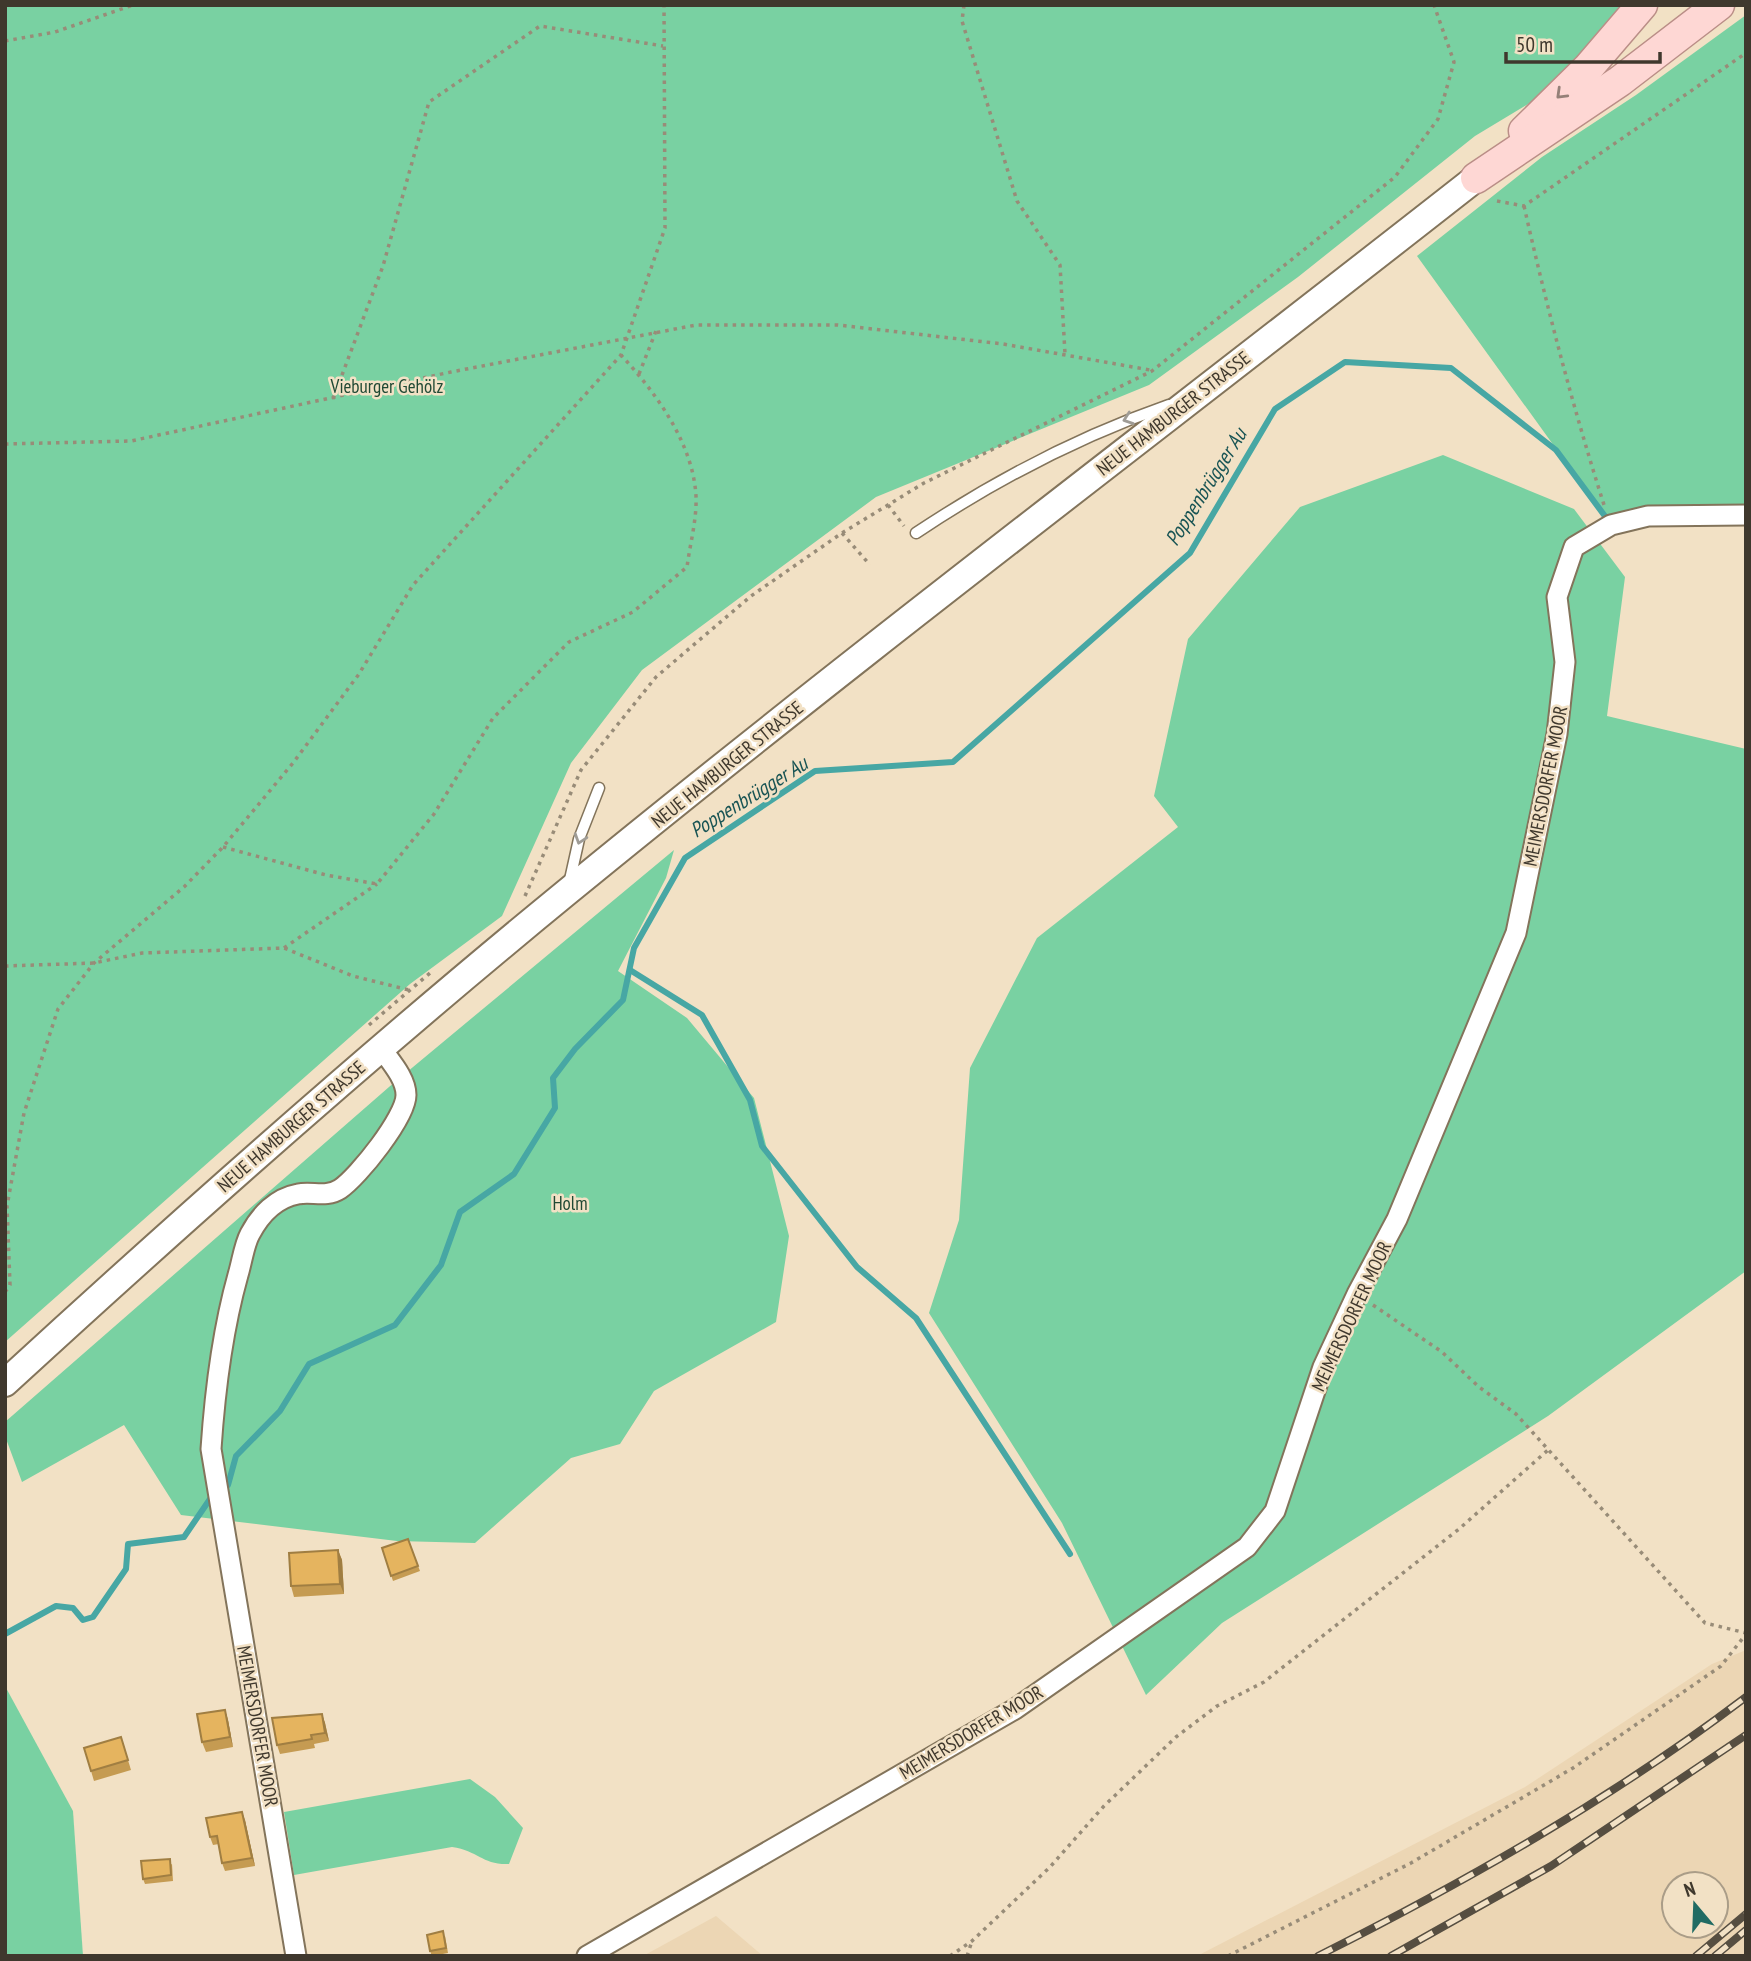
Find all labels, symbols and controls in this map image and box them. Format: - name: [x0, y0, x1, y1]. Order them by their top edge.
- scale bar: [1506, 21, 1660, 65]
- text: 50 m: [1516, 31, 1553, 58]
- one-way arrow: [1557, 86, 1570, 99]
- street label: NEUE HAMBURGER STRASSE: [1091, 346, 1255, 480]
- park label: Vieburger Gehölz: [330, 374, 444, 398]
- one-way arrow: [1122, 411, 1134, 425]
- water label: Poppenbrügger Au: [1159, 421, 1253, 551]
- street label: NEUE HAMBURGER STRASSE: [646, 695, 808, 833]
- street label: MEIMERSDORFER MOOR: [1518, 704, 1572, 868]
- water label: Poppenbrügger Au: [685, 749, 814, 843]
- one-way arrow: [574, 832, 588, 845]
- street label: NEUE HAMBURGER STRASSE: [212, 1055, 370, 1197]
- park label: Holm: [552, 1191, 588, 1215]
- street label: MEIMERSDORFER MOOR: [1306, 1237, 1396, 1395]
- street label: MEIMERSDORFER MOOR: [232, 1644, 284, 1808]
- street label: MEIMERSDORFER MOOR: [895, 1680, 1047, 1784]
- north arrow: [1660, 1870, 1730, 1940]
- text: N: [1681, 1876, 1698, 1902]

